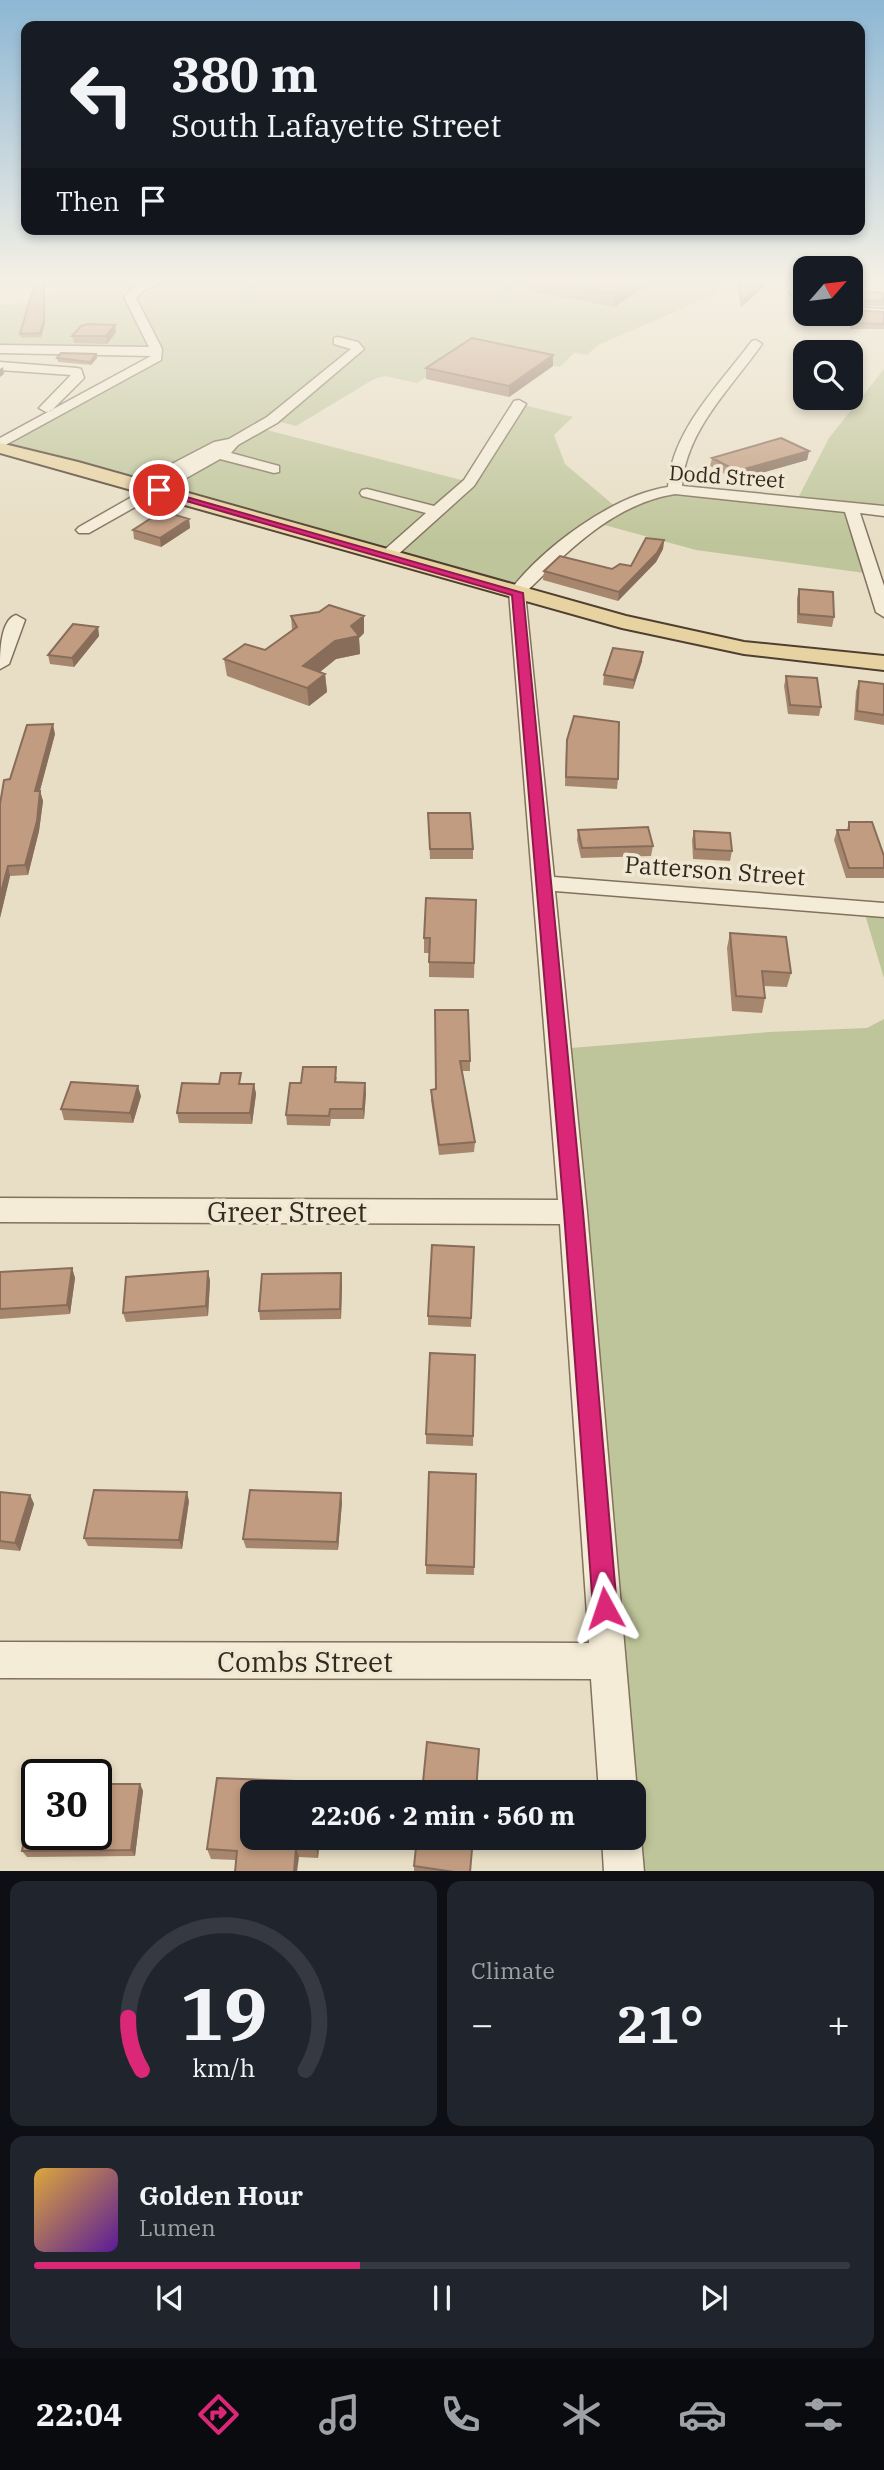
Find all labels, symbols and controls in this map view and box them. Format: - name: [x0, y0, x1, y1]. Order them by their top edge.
- text: 380 m: [171, 42, 318, 105]
- icon: left: [56, 49, 147, 140]
- text: South Lafayette Street: [171, 104, 501, 146]
- icon: arrive: [134, 182, 172, 220]
- text: Then: [56, 184, 120, 218]
- north arrow: [793, 256, 863, 326]
- map controls: [793, 256, 863, 410]
- button: search: [793, 340, 863, 410]
- street label: Dodd Street: [668, 458, 786, 494]
- pin: [129, 460, 189, 520]
- icon: arrive: [140, 471, 178, 509]
- street label: Patterson Street: [623, 848, 807, 892]
- street label: Greer Street: [207, 1193, 367, 1230]
- position arrow: [568, 1571, 642, 1645]
- street label: Combs Street: [217, 1643, 393, 1680]
- speed limit sign: 30: [21, 1759, 112, 1850]
- text: 22:06 · 2 min · 560 m: [311, 1798, 575, 1832]
- text: Climate: [471, 1955, 555, 1985]
- text: 19: [180, 1965, 267, 2060]
- text: 21°: [617, 1990, 704, 2057]
- text: −: [471, 1999, 494, 2048]
- text: +: [827, 1999, 850, 2048]
- text: km/h: [192, 2050, 255, 2083]
- text: Golden Hour: [139, 2178, 303, 2212]
- text: Lumen: [139, 2212, 216, 2242]
- icon: previous: [151, 2279, 189, 2317]
- icon: pause: [423, 2279, 461, 2317]
- icon: next: [695, 2279, 733, 2317]
- icon: directions: [194, 2390, 243, 2439]
- icon: music: [315, 2390, 364, 2439]
- icon: phone: [436, 2390, 485, 2439]
- icon: climate: [557, 2390, 606, 2439]
- icon: car: [678, 2390, 727, 2439]
- icon: filters: [799, 2390, 848, 2439]
- text: 22:04: [36, 2393, 122, 2435]

